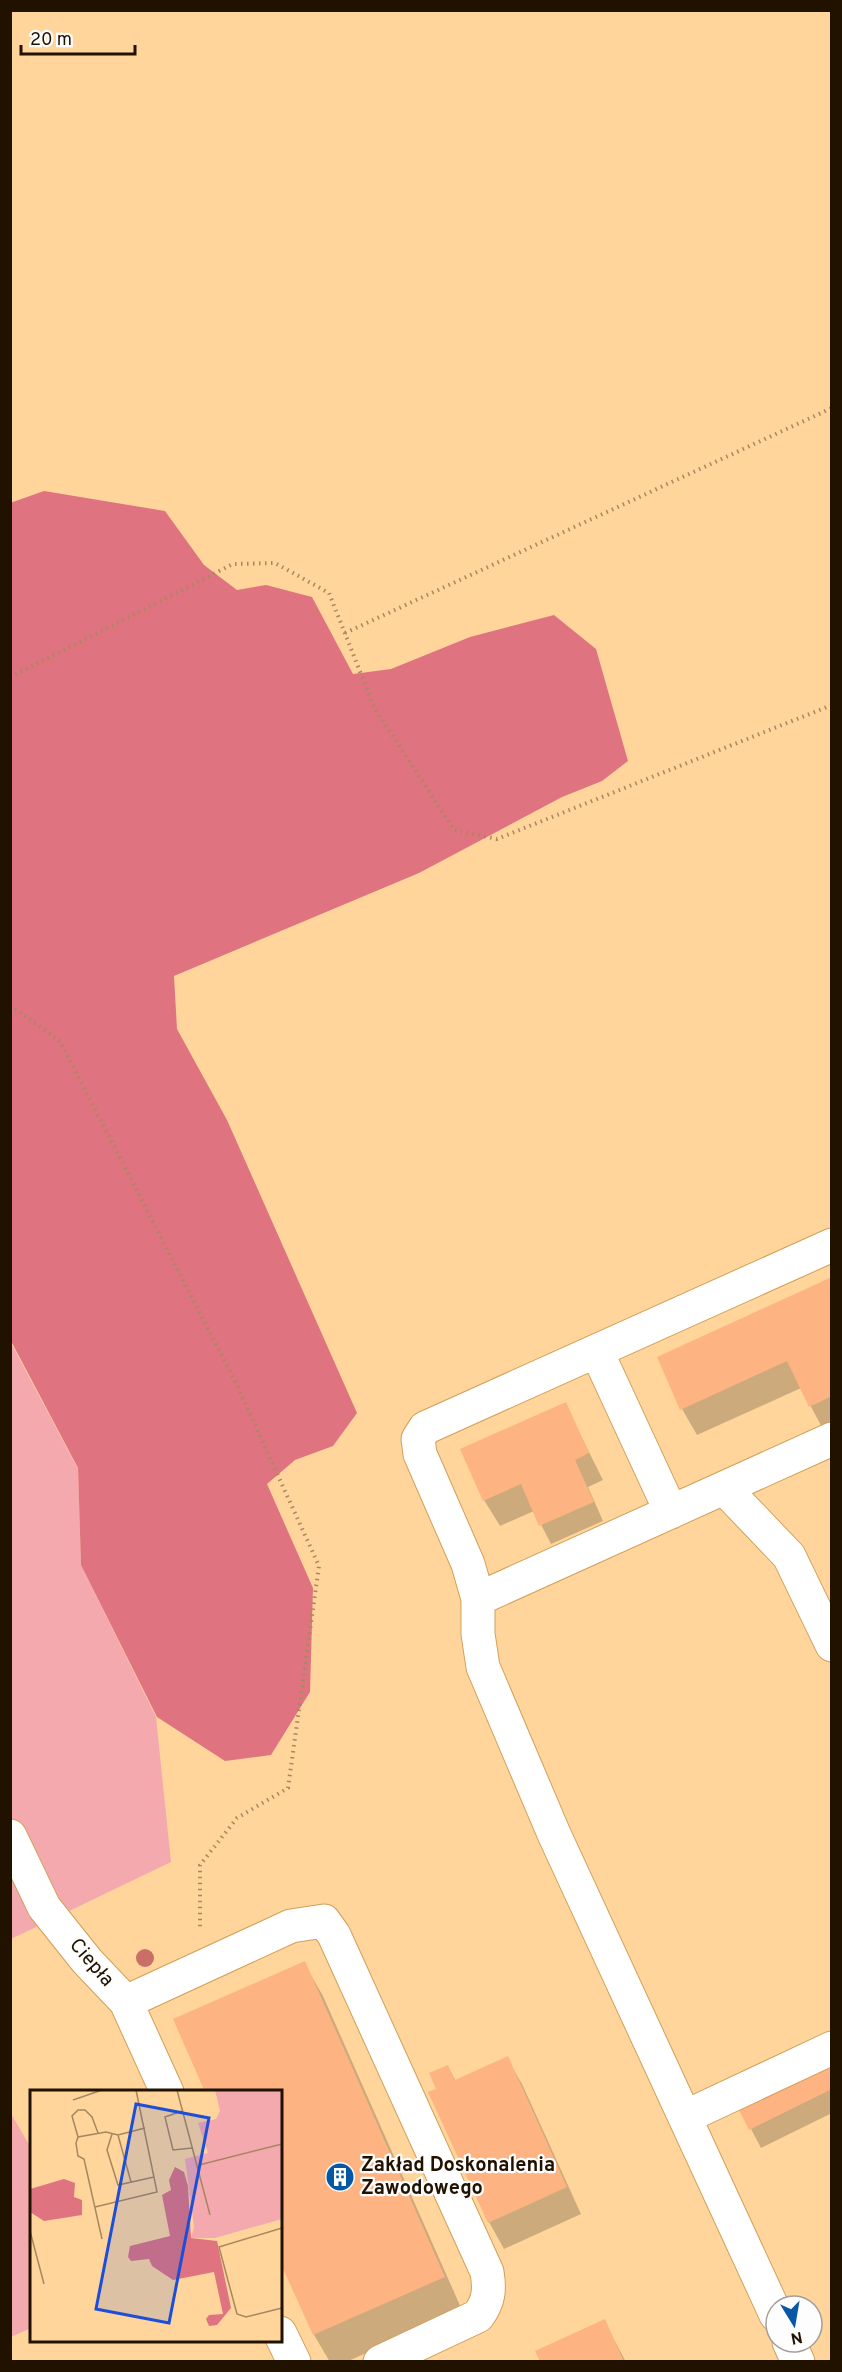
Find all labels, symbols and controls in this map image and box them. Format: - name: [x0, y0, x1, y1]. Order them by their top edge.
- scale bar: [21, 18, 135, 56]
- text: 20 m: [30, 29, 72, 52]
- street label: Ciepła: [63, 1933, 119, 1993]
- inset map: [30, 2090, 282, 2342]
- place label: Zakład Doskonalenia Zawodowego: [361, 2153, 555, 2202]
- building icon: Zakład Doskonalenia Zawodowego: [324, 2161, 356, 2193]
- north arrow: [764, 2294, 824, 2354]
- text: N: [789, 2326, 804, 2348]

